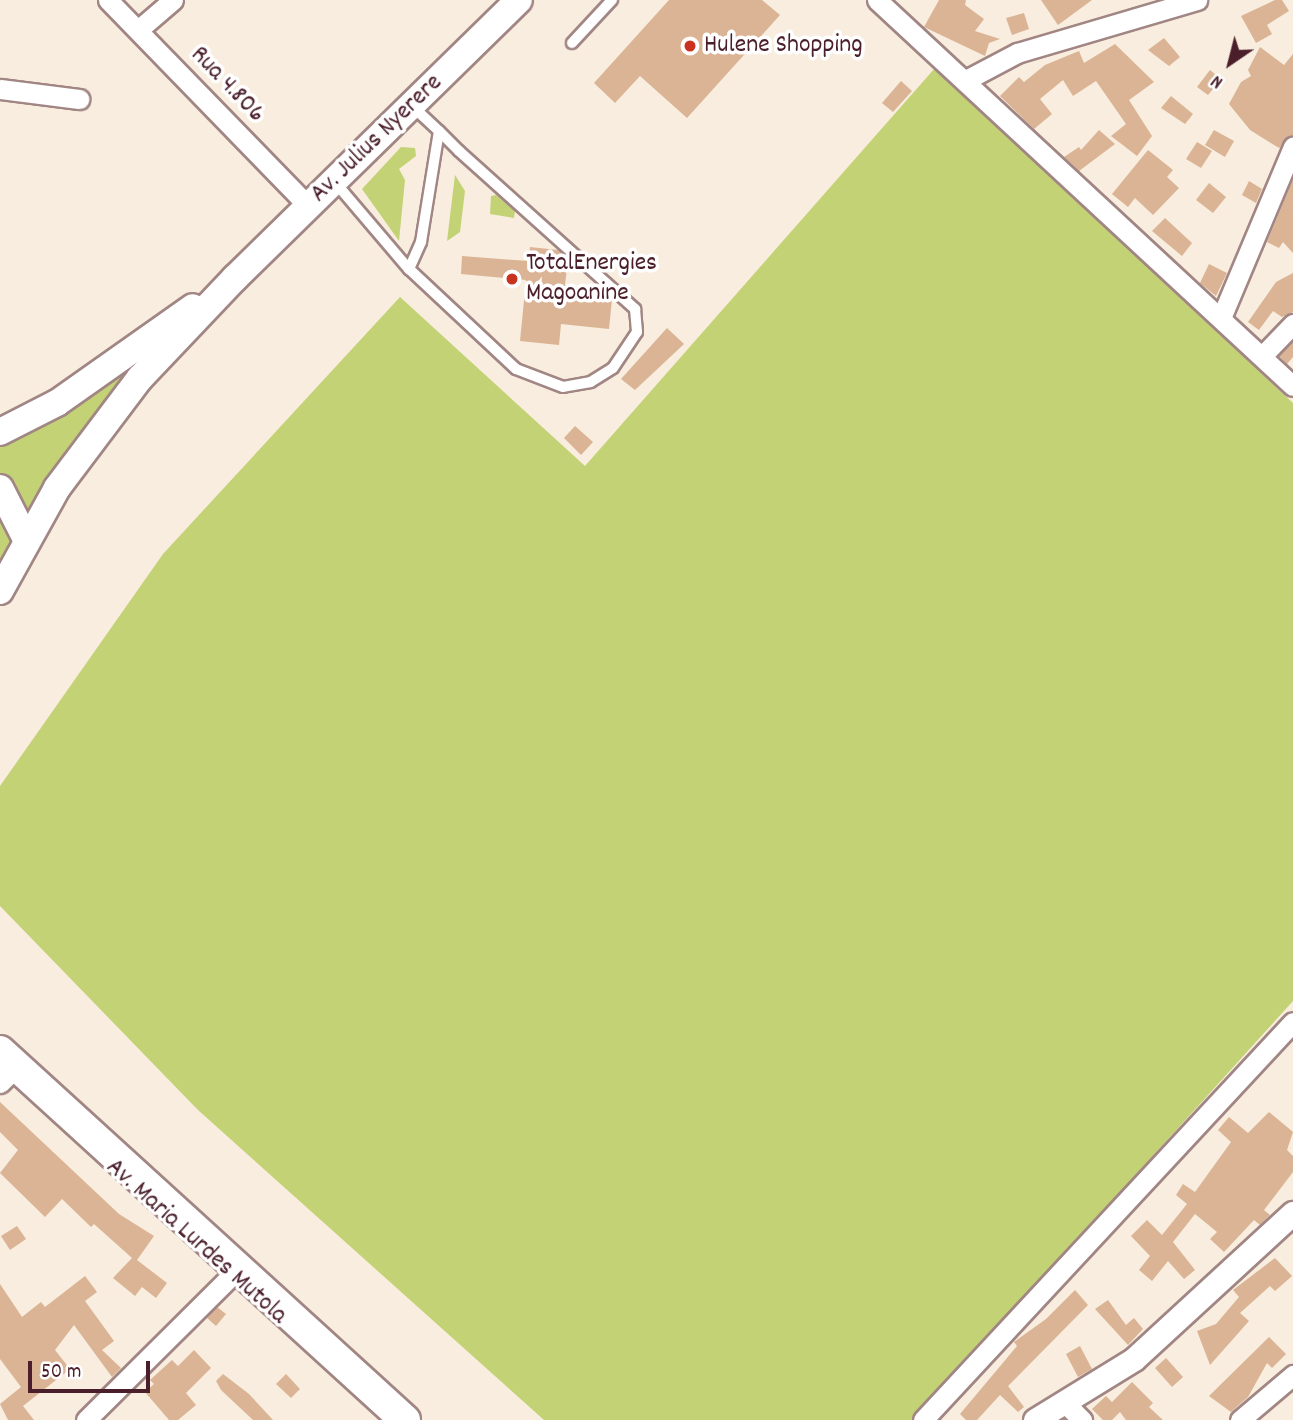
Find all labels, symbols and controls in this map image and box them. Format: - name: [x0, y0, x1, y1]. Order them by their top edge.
- north arrow: [1195, 28, 1265, 98]
- place label: Hulene Shopping: [704, 30, 863, 62]
- marker: Hulene Shopping: [682, 38, 698, 54]
- street label: Rua 4.806: [183, 40, 271, 130]
- text: N: [1206, 67, 1229, 94]
- street label: Av. Julius Nyerere: [304, 68, 450, 210]
- place label: TotalEnergies Magoanine: [526, 248, 657, 310]
- marker: TotalEnergies Magoanine: [504, 271, 520, 287]
- street label: Av. Maria Lurdes Mutola: [99, 1152, 293, 1332]
- scale bar: [32, 1346, 154, 1390]
- text: 50 m: [41, 1358, 81, 1388]

